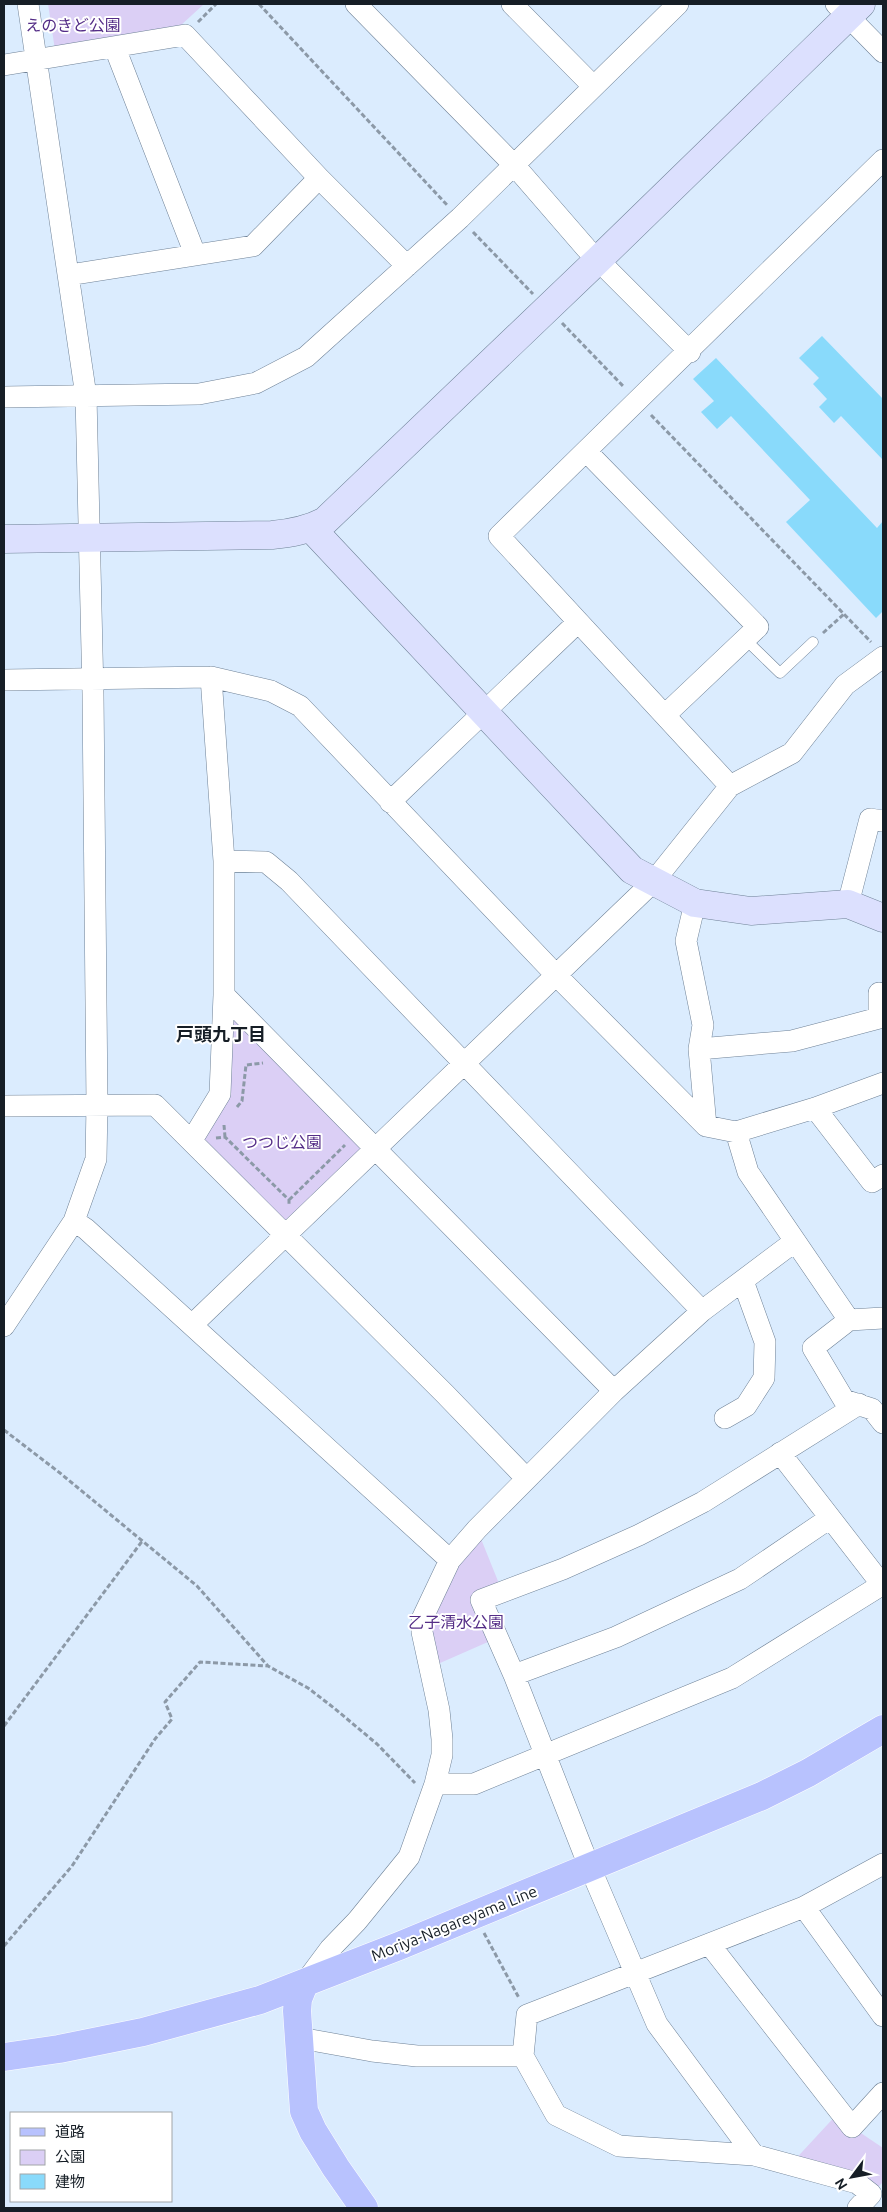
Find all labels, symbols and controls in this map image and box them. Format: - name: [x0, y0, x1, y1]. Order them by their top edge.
- park label: えのきど公園: [25, 16, 121, 34]
- district label: 戸頭九丁目: [176, 1024, 266, 1044]
- park label: つつじ公園: [242, 1133, 322, 1151]
- park label: 乙子清水公園: [408, 1613, 504, 1631]
- street label: Moriya-Nagareyama Line: [368, 1881, 540, 1965]
- legend: [10, 2112, 172, 2202]
- text: 道路: [55, 2123, 85, 2140]
- text: 公園: [55, 2148, 85, 2165]
- north arrow: [827, 2152, 877, 2202]
- text: 建物: [55, 2173, 85, 2190]
- text: N: [831, 2175, 851, 2193]

